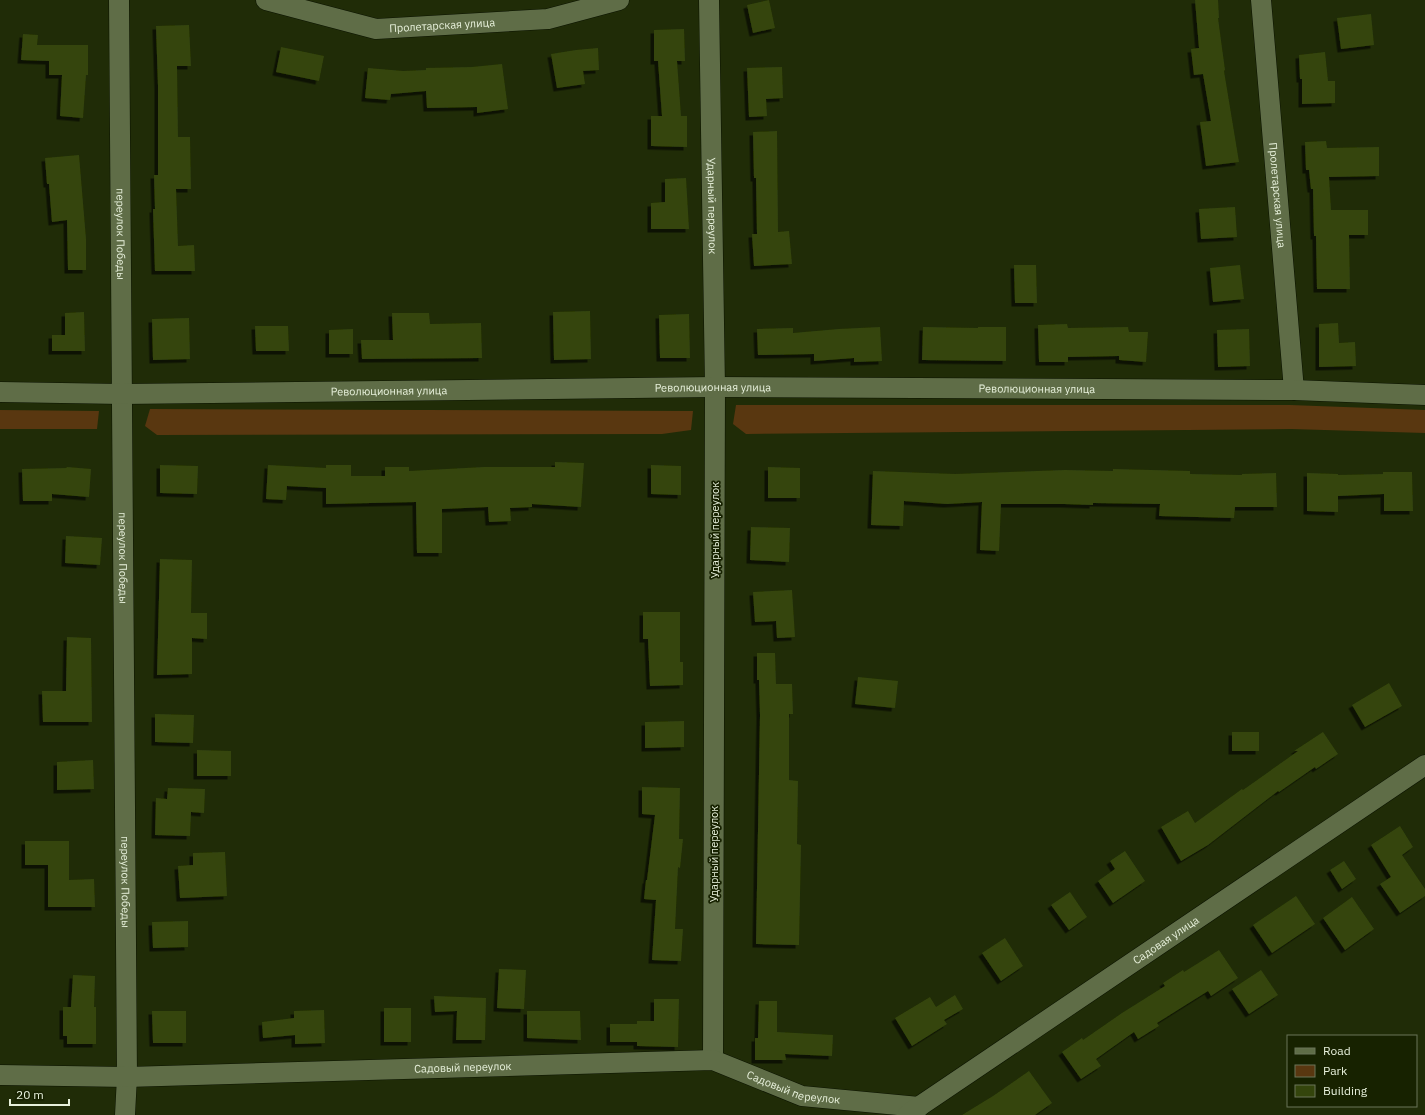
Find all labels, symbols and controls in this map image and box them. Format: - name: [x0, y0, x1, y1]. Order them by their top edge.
- street label: Пролетарская улица: [389, 15, 496, 35]
- street label: Пролетарская улица: [1266, 142, 1289, 249]
- street label: Ударный переулок: [704, 158, 720, 254]
- street label: переулок Победы: [113, 188, 128, 280]
- street label: Революционная улица: [655, 380, 771, 395]
- street label: Революционная улица: [979, 381, 1095, 396]
- street label: Революционная улица: [331, 383, 447, 399]
- street label: Ударный переулок: [708, 482, 722, 578]
- street label: переулок Победы: [116, 512, 130, 604]
- street label: Ударный переулок: [707, 806, 721, 902]
- street label: переулок Победы: [118, 836, 133, 928]
- street label: Садовая улица: [1130, 913, 1202, 967]
- legend: [1287, 1035, 1417, 1107]
- text: Road: [1323, 1043, 1351, 1058]
- street label: Садовый переулок: [414, 1059, 512, 1076]
- text: Park: [1323, 1063, 1348, 1078]
- street label: Садовый переулок: [745, 1067, 841, 1107]
- scale bar: [10, 1081, 69, 1107]
- text: Building: [1323, 1083, 1368, 1098]
- text: 20 m: [16, 1087, 44, 1102]

